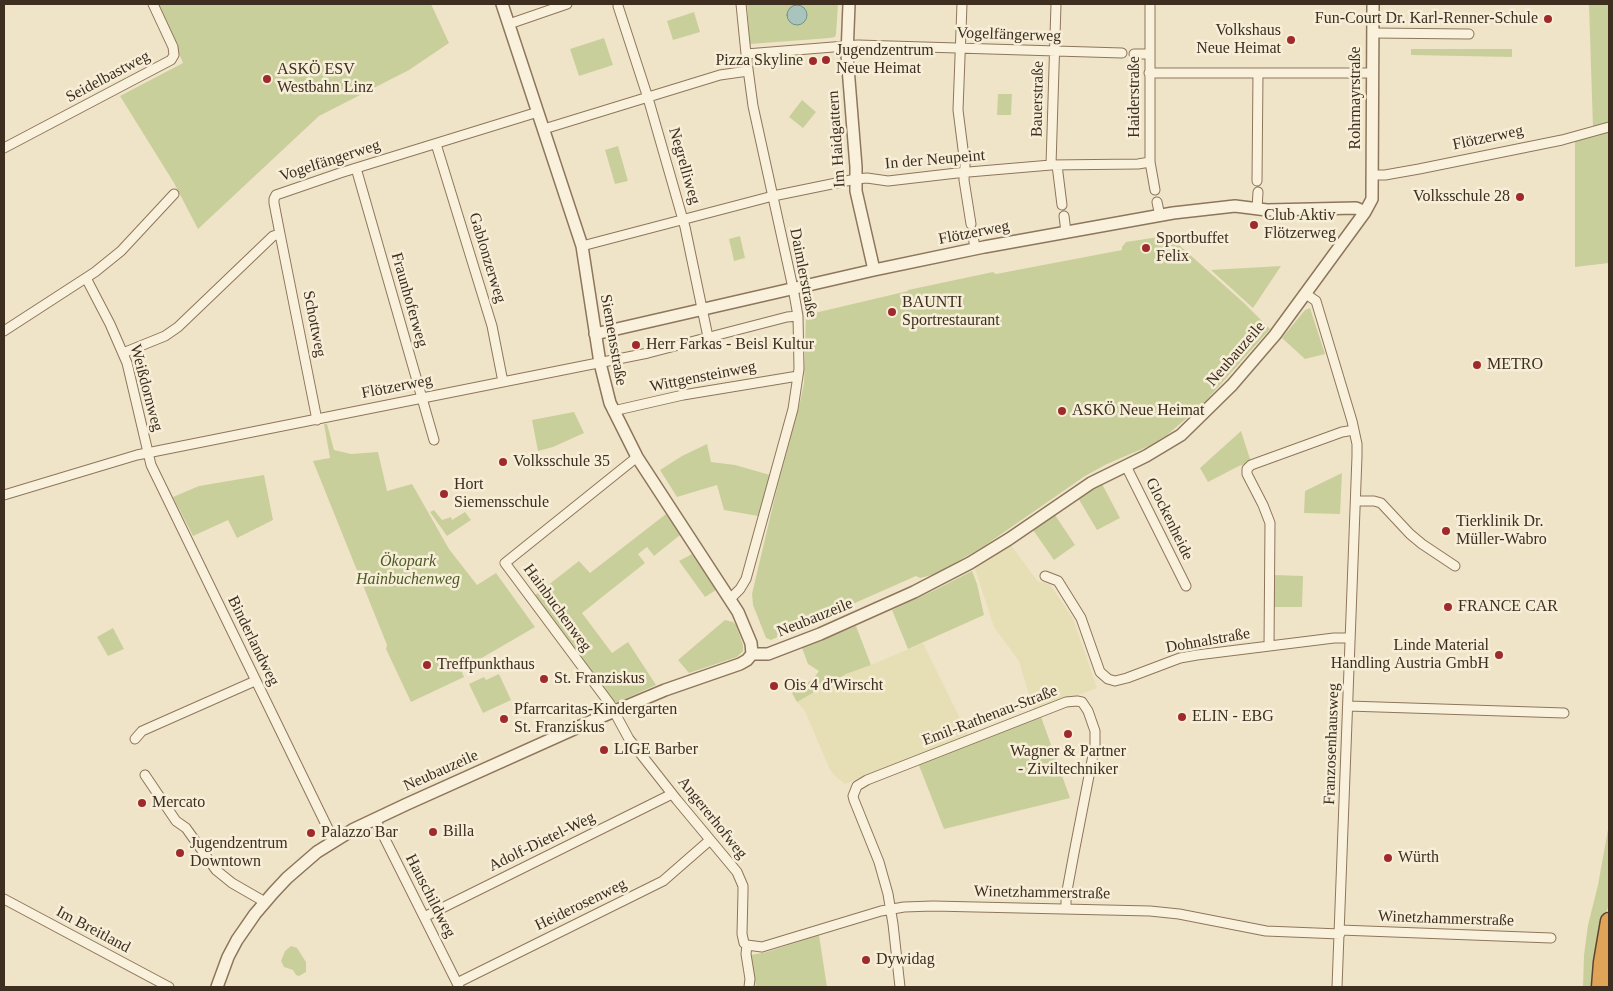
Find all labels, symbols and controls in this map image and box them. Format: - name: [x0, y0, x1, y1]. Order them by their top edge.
- place label: Fun-Court Dr. Karl-Renner-Schule: [1315, 9, 1538, 29]
- marker: Fun-Court Dr. Karl-Renner-Schule: [1542, 13, 1554, 25]
- place label: Volkshaus Neue Heimat: [1196, 21, 1281, 59]
- street label: Vogelfängerweg: [956, 24, 1062, 46]
- marker: Volkshaus Neue Heimat: [1285, 34, 1297, 46]
- place label: Jugendzentrum Neue Heimat: [836, 41, 934, 79]
- street label: Rohrmayrstraße: [1346, 46, 1366, 150]
- street label: Seidelbastweg: [63, 47, 153, 107]
- place label: Pizza Skyline: [715, 51, 803, 71]
- marker: Jugendzentrum Neue Heimat: [820, 54, 832, 66]
- marker: Pizza Skyline: [807, 55, 819, 67]
- street label: Haiderstraße: [1125, 56, 1145, 138]
- place label: ASKÖ ESV Westbahn Linz: [277, 60, 373, 98]
- street label: Bauerstraße: [1028, 61, 1048, 137]
- marker: ASKÖ ESV Westbahn Linz: [261, 73, 273, 85]
- street label: Im Haidgattern: [824, 90, 850, 188]
- street label: Flötzerweg: [1451, 121, 1525, 155]
- street label: Negrelliweg: [664, 125, 704, 207]
- street label: Vogelfängerweg: [277, 136, 383, 186]
- street label: In der Neupeint: [884, 146, 986, 174]
- place label: Volksschule 28: [1413, 187, 1510, 207]
- marker: Volksschule 28: [1514, 191, 1526, 203]
- place label: Club Aktiv Flötzerweg: [1264, 206, 1336, 244]
- street label: Gablonzerweg: [464, 211, 510, 305]
- street label: Flötzerweg: [937, 217, 1011, 249]
- marker: Club Aktiv Flötzerweg: [1248, 219, 1260, 231]
- street label: Daimlerstraße: [785, 227, 821, 319]
- place label: Sportbuffet Felix: [1156, 229, 1229, 267]
- marker: Sportbuffet Felix: [1140, 242, 1152, 254]
- street label: Fraunhoferweg: [386, 250, 432, 350]
- street label: Schottweg: [298, 289, 330, 359]
- street label: Siemensstraße: [596, 293, 630, 387]
- place label: BAUNTI Sportrestaurant: [902, 293, 1000, 331]
- marker: BAUNTI Sportrestaurant: [886, 306, 898, 318]
- street label: Neubauzeile: [1203, 318, 1269, 390]
- place label: Herr Farkas - Beisl Kultur: [646, 335, 814, 355]
- marker: Herr Farkas - Beisl Kultur: [630, 339, 642, 351]
- street label: Weißdornweg: [125, 342, 167, 434]
- place label: METRO: [1487, 355, 1543, 375]
- street label: Wittgensteinweg: [648, 357, 758, 397]
- marker: METRO: [1471, 359, 1483, 371]
- street label: Flötzerweg: [360, 371, 434, 403]
- place label: ASKÖ Neue Heimat: [1072, 401, 1204, 421]
- marker: ASKÖ Neue Heimat: [1056, 405, 1068, 417]
- place label: Volksschule 35: [513, 452, 610, 472]
- marker: Volksschule 35: [497, 456, 509, 468]
- place label: Hort Siemensschule: [454, 475, 549, 513]
- street label: Glockenheide: [1141, 475, 1197, 563]
- marker: Hort Siemensschule: [438, 488, 450, 500]
- place label: Tierklinik Dr. Müller-Wabro: [1456, 512, 1547, 550]
- marker: Tierklinik Dr. Müller-Wabro: [1440, 525, 1452, 537]
- park label: Ökopark Hainbuchenweg: [356, 552, 460, 590]
- street label: Hainbuchenweg: [519, 560, 595, 656]
- street label: Binderlandweg: [223, 593, 283, 689]
- street label: Neubauzeile: [774, 594, 856, 642]
- place label: FRANCE CAR: [1458, 597, 1558, 617]
- marker: FRANCE CAR: [1442, 601, 1454, 613]
- street label: Dohnalstraße: [1164, 624, 1252, 658]
- place label: Linde Material Handling Austria GmbH: [1331, 636, 1489, 674]
- marker: Linde Material Handling Austria GmbH: [1493, 649, 1505, 661]
- place label: Treffpunkthaus: [437, 655, 535, 675]
- marker: Treffpunkthaus: [421, 659, 433, 671]
- place label: St. Franziskus: [554, 669, 645, 689]
- marker: St. Franziskus: [538, 673, 550, 685]
- place label: Ois 4 d'Wirscht: [784, 676, 883, 696]
- marker: Ois 4 d'Wirscht: [768, 680, 780, 692]
- street label: Emil-Rathenau-Straße: [920, 681, 1060, 751]
- street label: Franzosenhausweg: [1320, 683, 1344, 805]
- place label: Pfarrcaritas-Kindergarten St. Franziskus: [514, 700, 677, 738]
- place label: ELIN - EBG: [1192, 707, 1274, 727]
- marker: ELIN - EBG: [1176, 711, 1188, 723]
- marker: Pfarrcaritas-Kindergarten St. Franziskus: [498, 713, 510, 725]
- marker: Wagner & Partner - Ziviltechniker: [1062, 728, 1074, 740]
- place label: LIGE Barber: [614, 740, 698, 760]
- place label: Wagner & Partner - Ziviltechniker: [1010, 742, 1126, 780]
- marker: LIGE Barber: [598, 744, 610, 756]
- street label: Neubauzeile: [401, 746, 481, 796]
- street label: Angererhofweg: [673, 773, 751, 863]
- place label: Mercato: [152, 793, 205, 813]
- marker: Mercato: [136, 797, 148, 809]
- street label: Adolf-Dietel-Weg: [486, 808, 598, 876]
- place label: Billa: [443, 822, 474, 842]
- place label: Palazzo Bar: [321, 823, 398, 843]
- marker: Billa: [427, 826, 439, 838]
- marker: Palazzo Bar: [305, 827, 317, 839]
- place label: Jugendzentrum Downtown: [190, 834, 288, 872]
- marker: Jugendzentrum Downtown: [174, 847, 186, 859]
- place label: Würth: [1398, 848, 1439, 868]
- street label: Hauschildweg: [401, 851, 459, 941]
- marker: Würth: [1382, 852, 1394, 864]
- street label: Heiderosenweg: [532, 875, 630, 935]
- street label: Winetzhammerstraße: [974, 882, 1110, 904]
- street label: Im Breitland: [53, 902, 133, 958]
- street label: Winetzhammerstraße: [1378, 907, 1514, 931]
- place label: Dywidag: [876, 950, 935, 970]
- marker: Dywidag: [860, 954, 872, 966]

